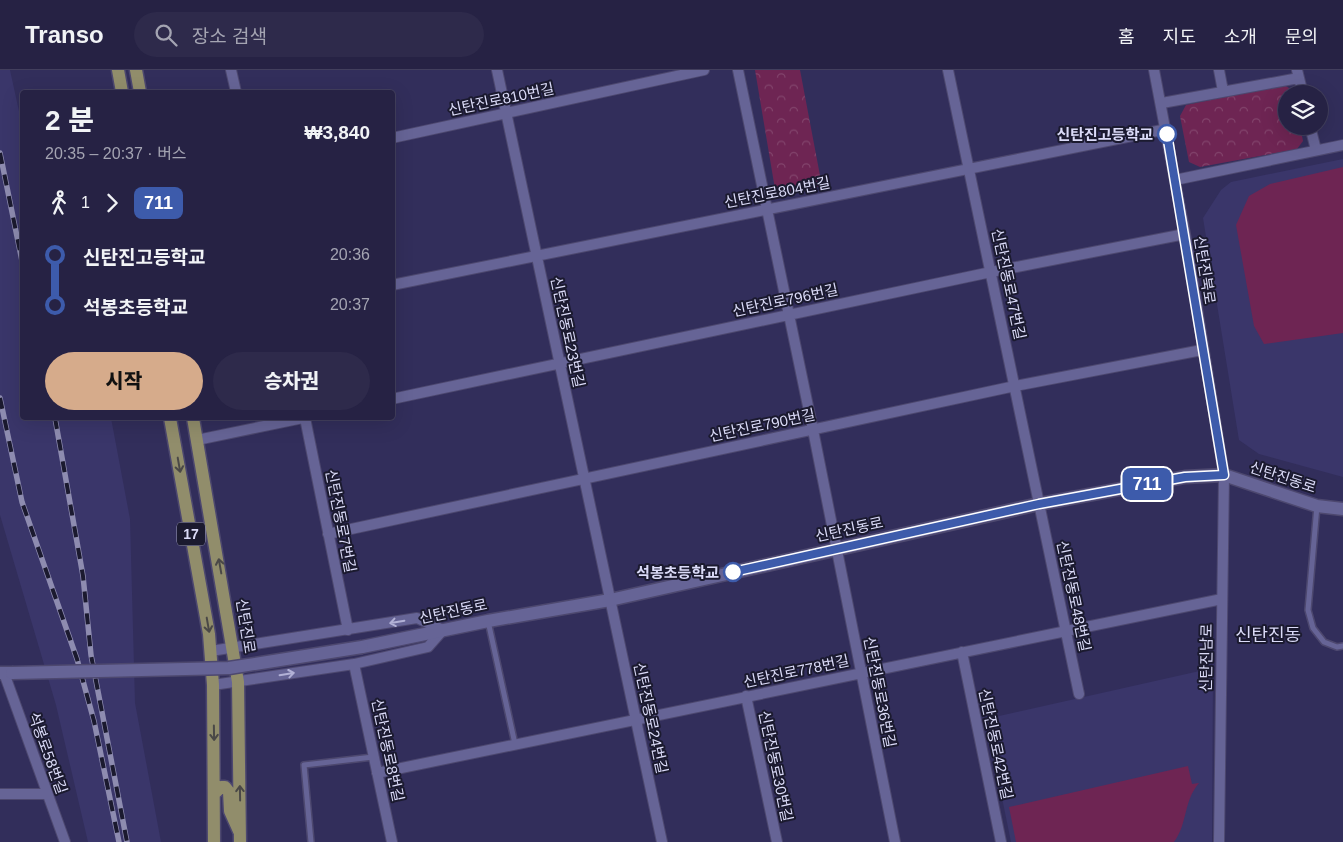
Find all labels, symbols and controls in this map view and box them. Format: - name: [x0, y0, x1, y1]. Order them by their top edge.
- search box: [134, 12, 484, 57]
- text: Transo: [25, 21, 104, 48]
- icon: search: [152, 21, 180, 49]
- text: 장소 검색: [192, 26, 267, 47]
- text: 홈: [1118, 27, 1135, 47]
- text: 지도: [1163, 27, 1196, 47]
- text: 소개: [1224, 27, 1257, 47]
- text: 문의: [1285, 27, 1318, 47]
- street label: 신탄진로810번길: [446, 79, 556, 119]
- map controls: [1278, 85, 1328, 135]
- button: layers: [1278, 85, 1328, 135]
- text: 2 분: [45, 105, 94, 136]
- text: ₩3,840: [305, 122, 370, 143]
- marker: 신탄진고등학교: [1157, 124, 1177, 144]
- place label: 신탄진고등학교: [1056, 126, 1153, 143]
- text: 20:35 – 20:37 · 버스: [45, 145, 187, 162]
- street label: 신탄진로804번길: [722, 173, 832, 211]
- icon: walk: [45, 189, 73, 217]
- icon: forward: [98, 189, 126, 217]
- text: 711: [144, 193, 173, 213]
- text: 1: [81, 194, 90, 211]
- street label: 신탄진동로47번길: [989, 227, 1029, 341]
- street label: 신탄진북로: [1191, 235, 1219, 305]
- text: 20:36: [330, 246, 370, 263]
- text: 신탄진고등학교: [83, 247, 205, 268]
- street label: 신탄진동로23번길: [548, 275, 588, 389]
- street label: 신탄진로796번길: [730, 280, 840, 320]
- text: 20:37: [330, 296, 370, 313]
- text: 석봉초등학교: [83, 297, 188, 318]
- button: 시작: [45, 352, 203, 410]
- button: 승차권: [213, 352, 370, 410]
- street label: 신탄진로790번길: [707, 405, 817, 445]
- one-way arrow: [174, 457, 184, 473]
- street label: 신탄진동로: [1248, 458, 1318, 496]
- street label: 신탄진동로7번길: [323, 468, 359, 574]
- line badge: 711: [1118, 468, 1176, 500]
- text: 711: [1132, 474, 1162, 494]
- street label: 신탄진동로: [813, 514, 885, 544]
- road number: 17: [177, 522, 205, 546]
- street label: 신탄진동로48번길: [1054, 539, 1094, 653]
- one-way arrow: [214, 559, 224, 575]
- marker: 석봉초등학교: [723, 562, 743, 582]
- place label: 석봉초등학교: [636, 564, 719, 581]
- street label: 신탄진동로: [417, 596, 489, 626]
- street label: 신탄진로: [233, 597, 259, 655]
- one-way arrow: [203, 617, 213, 633]
- one-way arrow: [389, 617, 405, 627]
- street label: 신탄진남로: [1197, 623, 1215, 693]
- district label: 신탄진동: [1235, 625, 1301, 645]
- street label: 신탄진동로36번길: [861, 635, 899, 749]
- street label: 신탄진로778번길: [741, 651, 851, 691]
- street label: 신탄진동로24번길: [631, 661, 671, 775]
- one-way arrow: [278, 669, 294, 679]
- street label: 신탄진동로42번길: [976, 687, 1016, 801]
- street label: 신탄진동로8번길: [369, 697, 407, 803]
- street label: 신탄진동로30번길: [756, 709, 796, 823]
- street label: 석봉로58번길: [25, 710, 71, 796]
- one-way arrow: [209, 725, 219, 741]
- one-way arrow: [235, 786, 244, 802]

